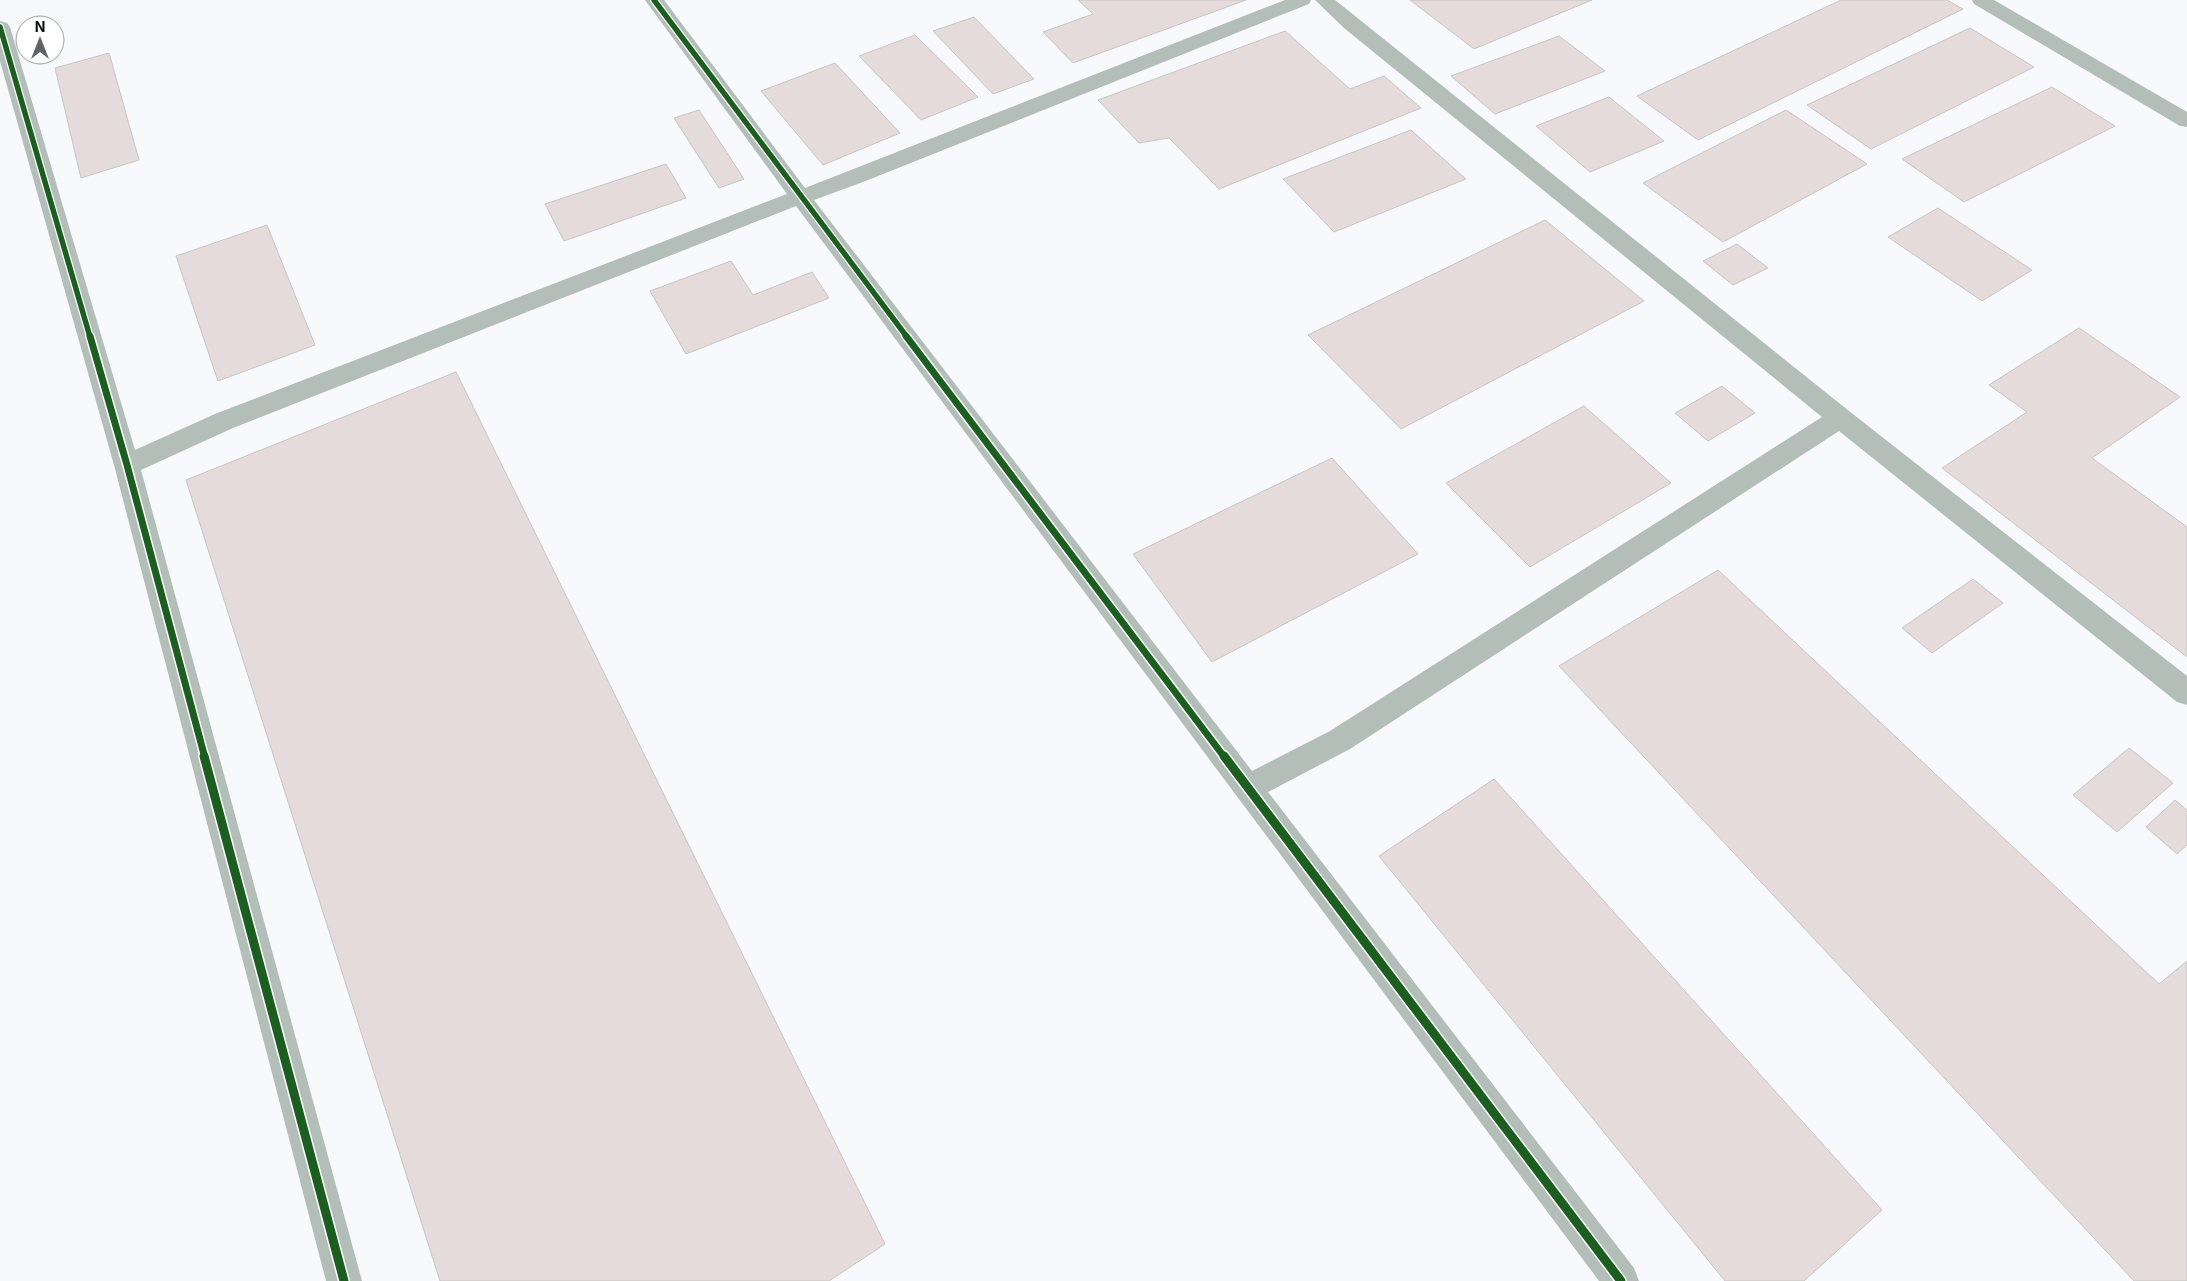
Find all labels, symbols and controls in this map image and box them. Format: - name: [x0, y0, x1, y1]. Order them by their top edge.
- north arrow: [15, 15, 65, 65]
- text: N: [35, 18, 45, 35]

